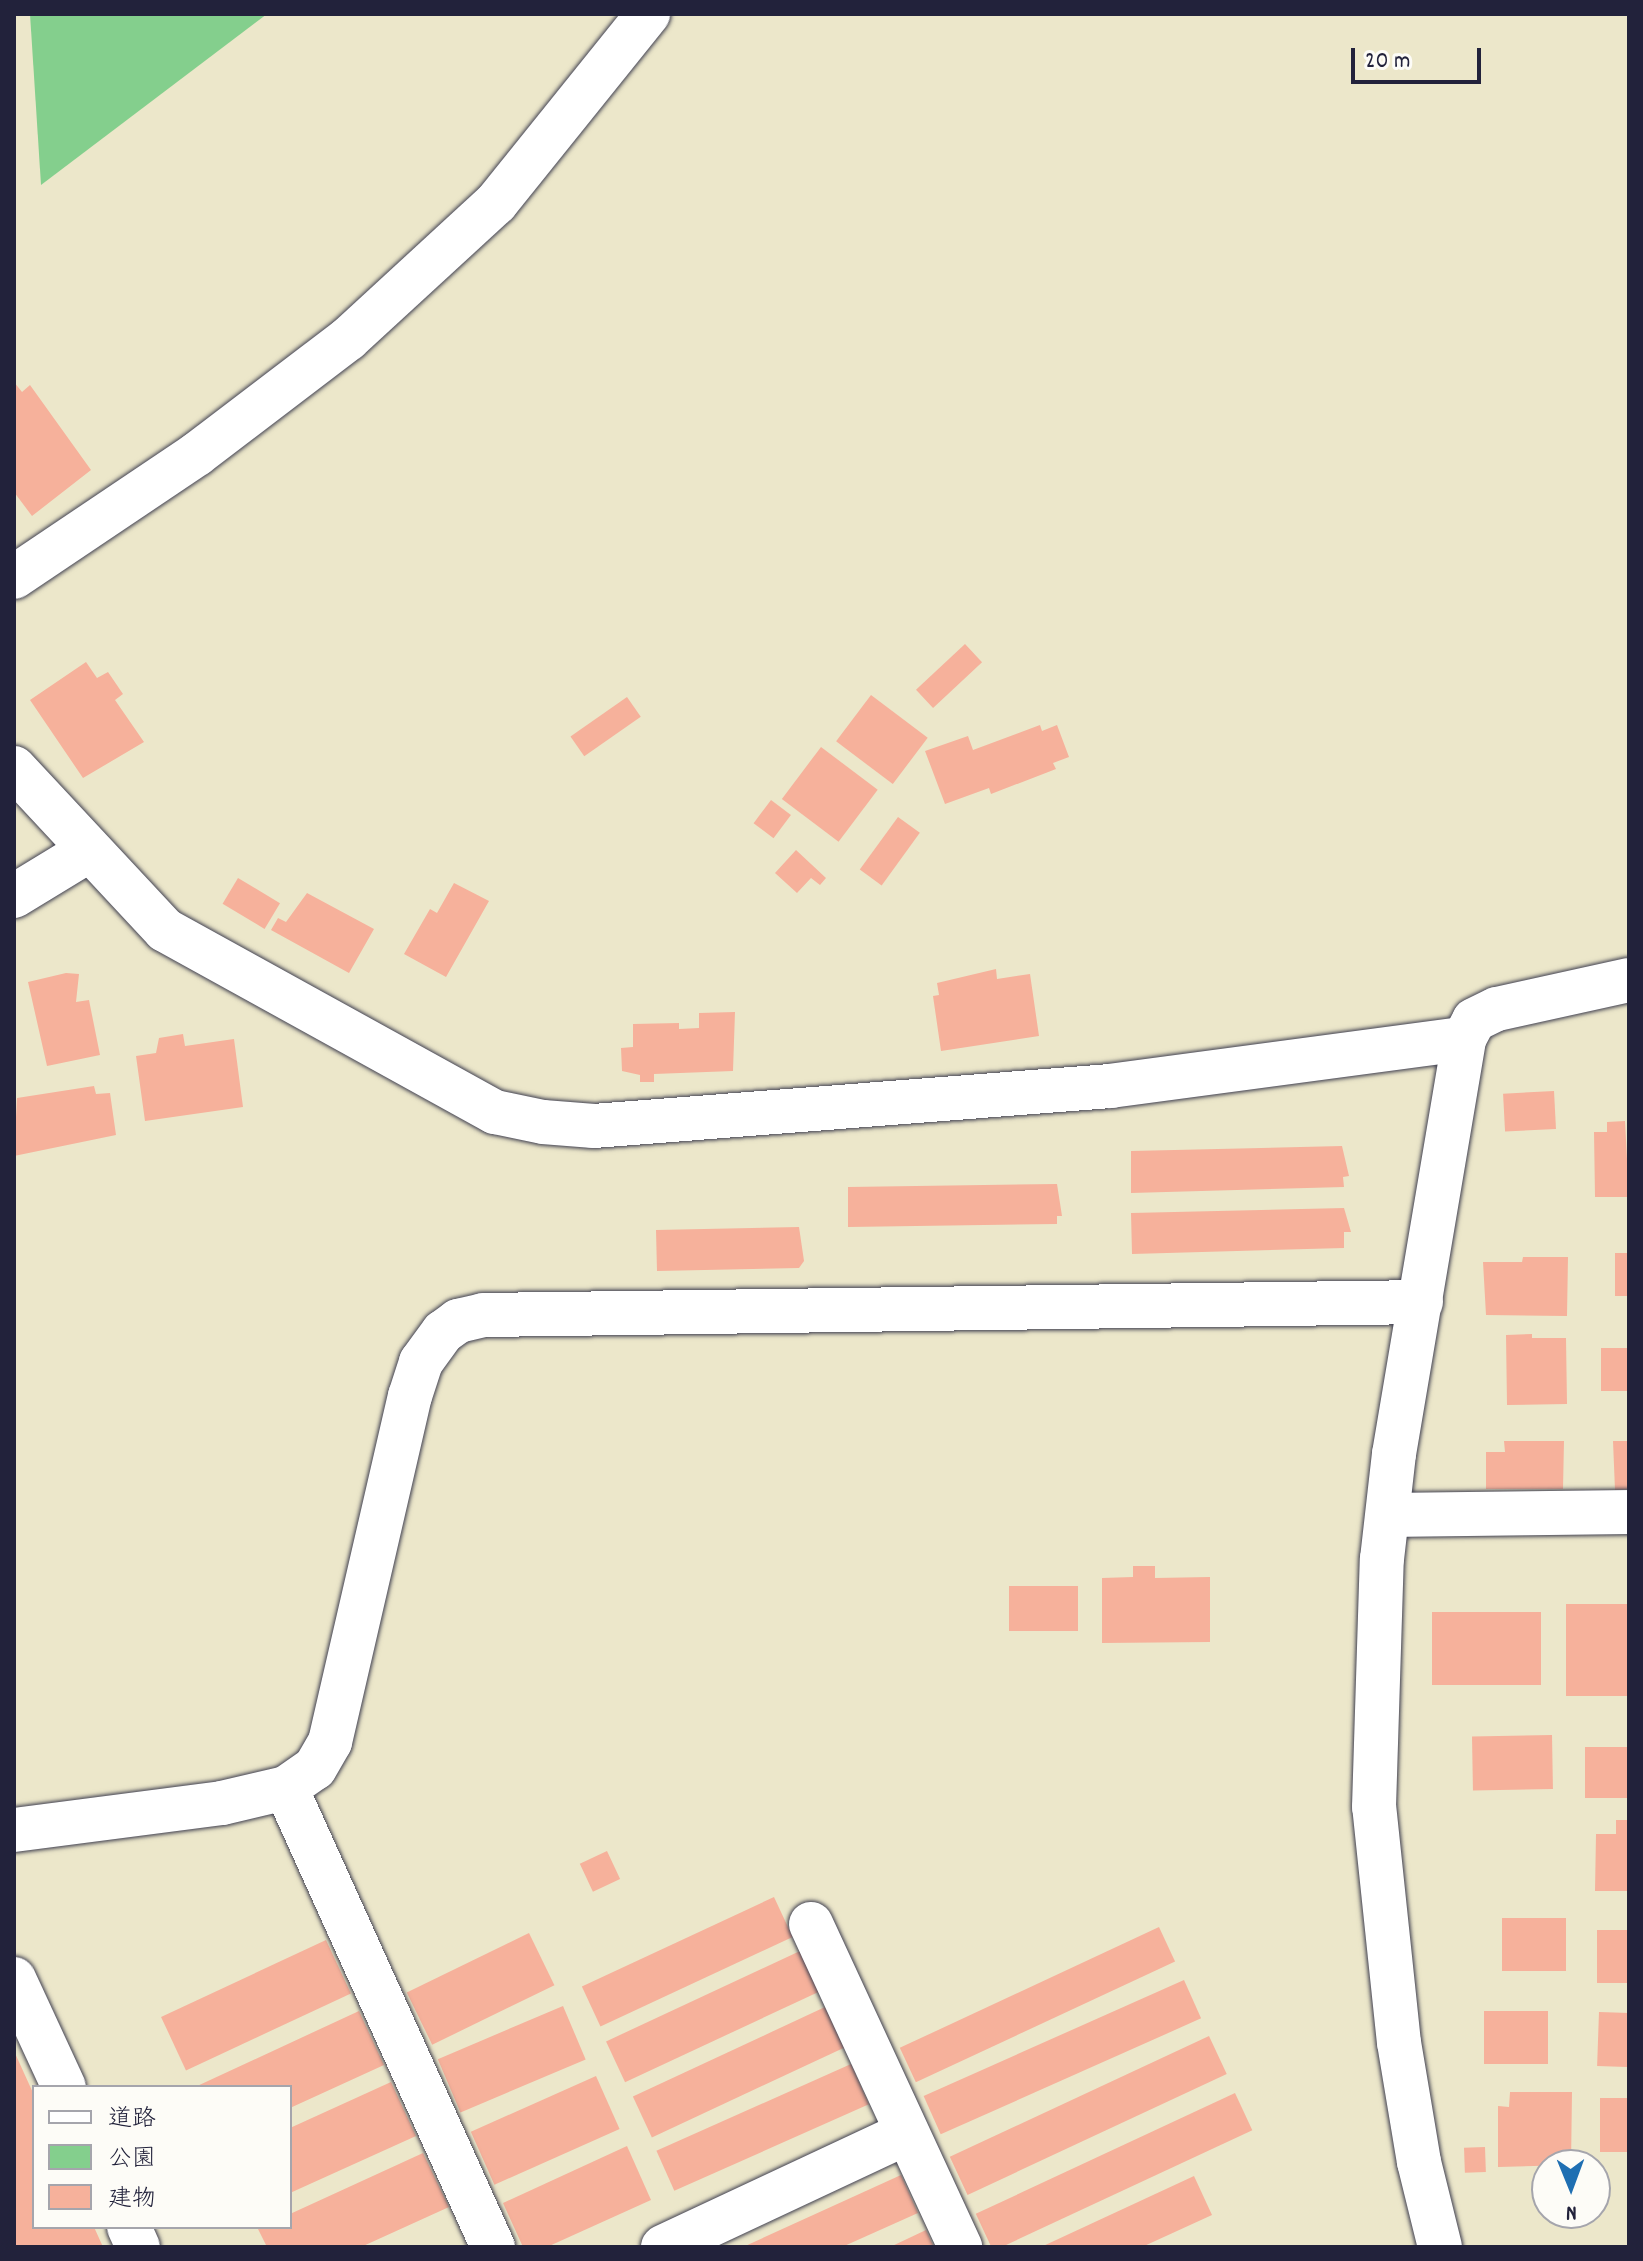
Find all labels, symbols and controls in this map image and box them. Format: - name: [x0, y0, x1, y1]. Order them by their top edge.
- scale bar: [1355, 32, 1485, 82]
- text: 20 m: [1365, 45, 1411, 79]
- legend: [32, 2085, 292, 2229]
- text: 道路: [108, 2103, 156, 2137]
- text: 公園: [108, 2143, 156, 2177]
- north arrow: [1531, 2149, 1611, 2229]
- text: 建物: [108, 2183, 156, 2217]
- text: N: [1566, 2196, 1577, 2227]

